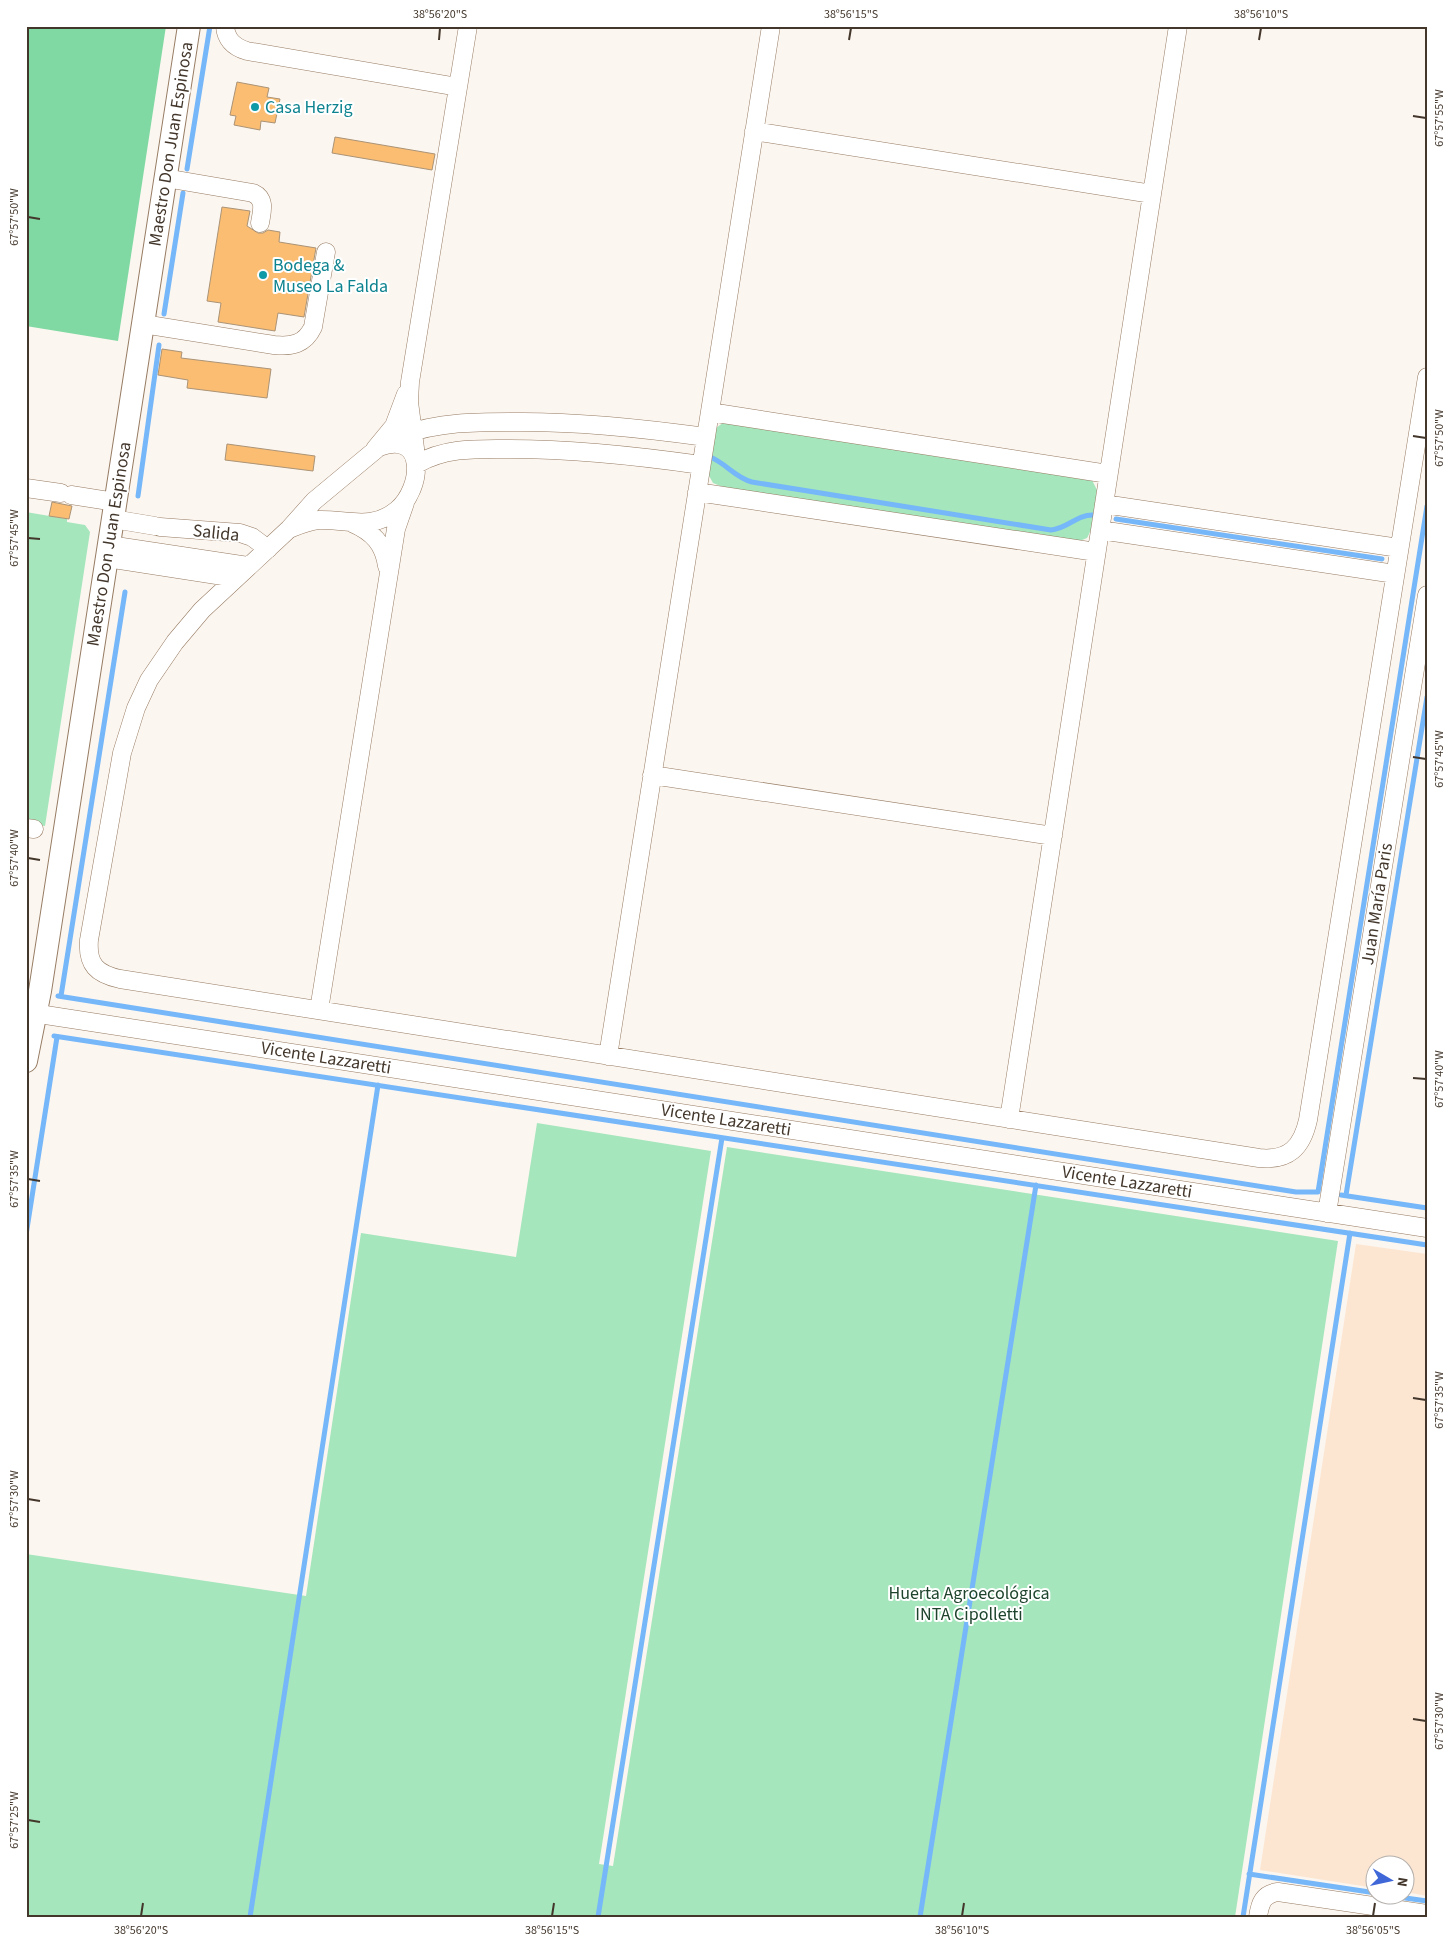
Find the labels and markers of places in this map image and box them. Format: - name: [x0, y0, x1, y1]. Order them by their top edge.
- place label: Casa Herzig: [265, 95, 353, 120]
- marker: Casa Herzig: [249, 101, 261, 113]
- place label: Bodega & Museo La Falda: [273, 253, 388, 299]
- marker: Bodega & Museo La Falda: [257, 269, 269, 281]

